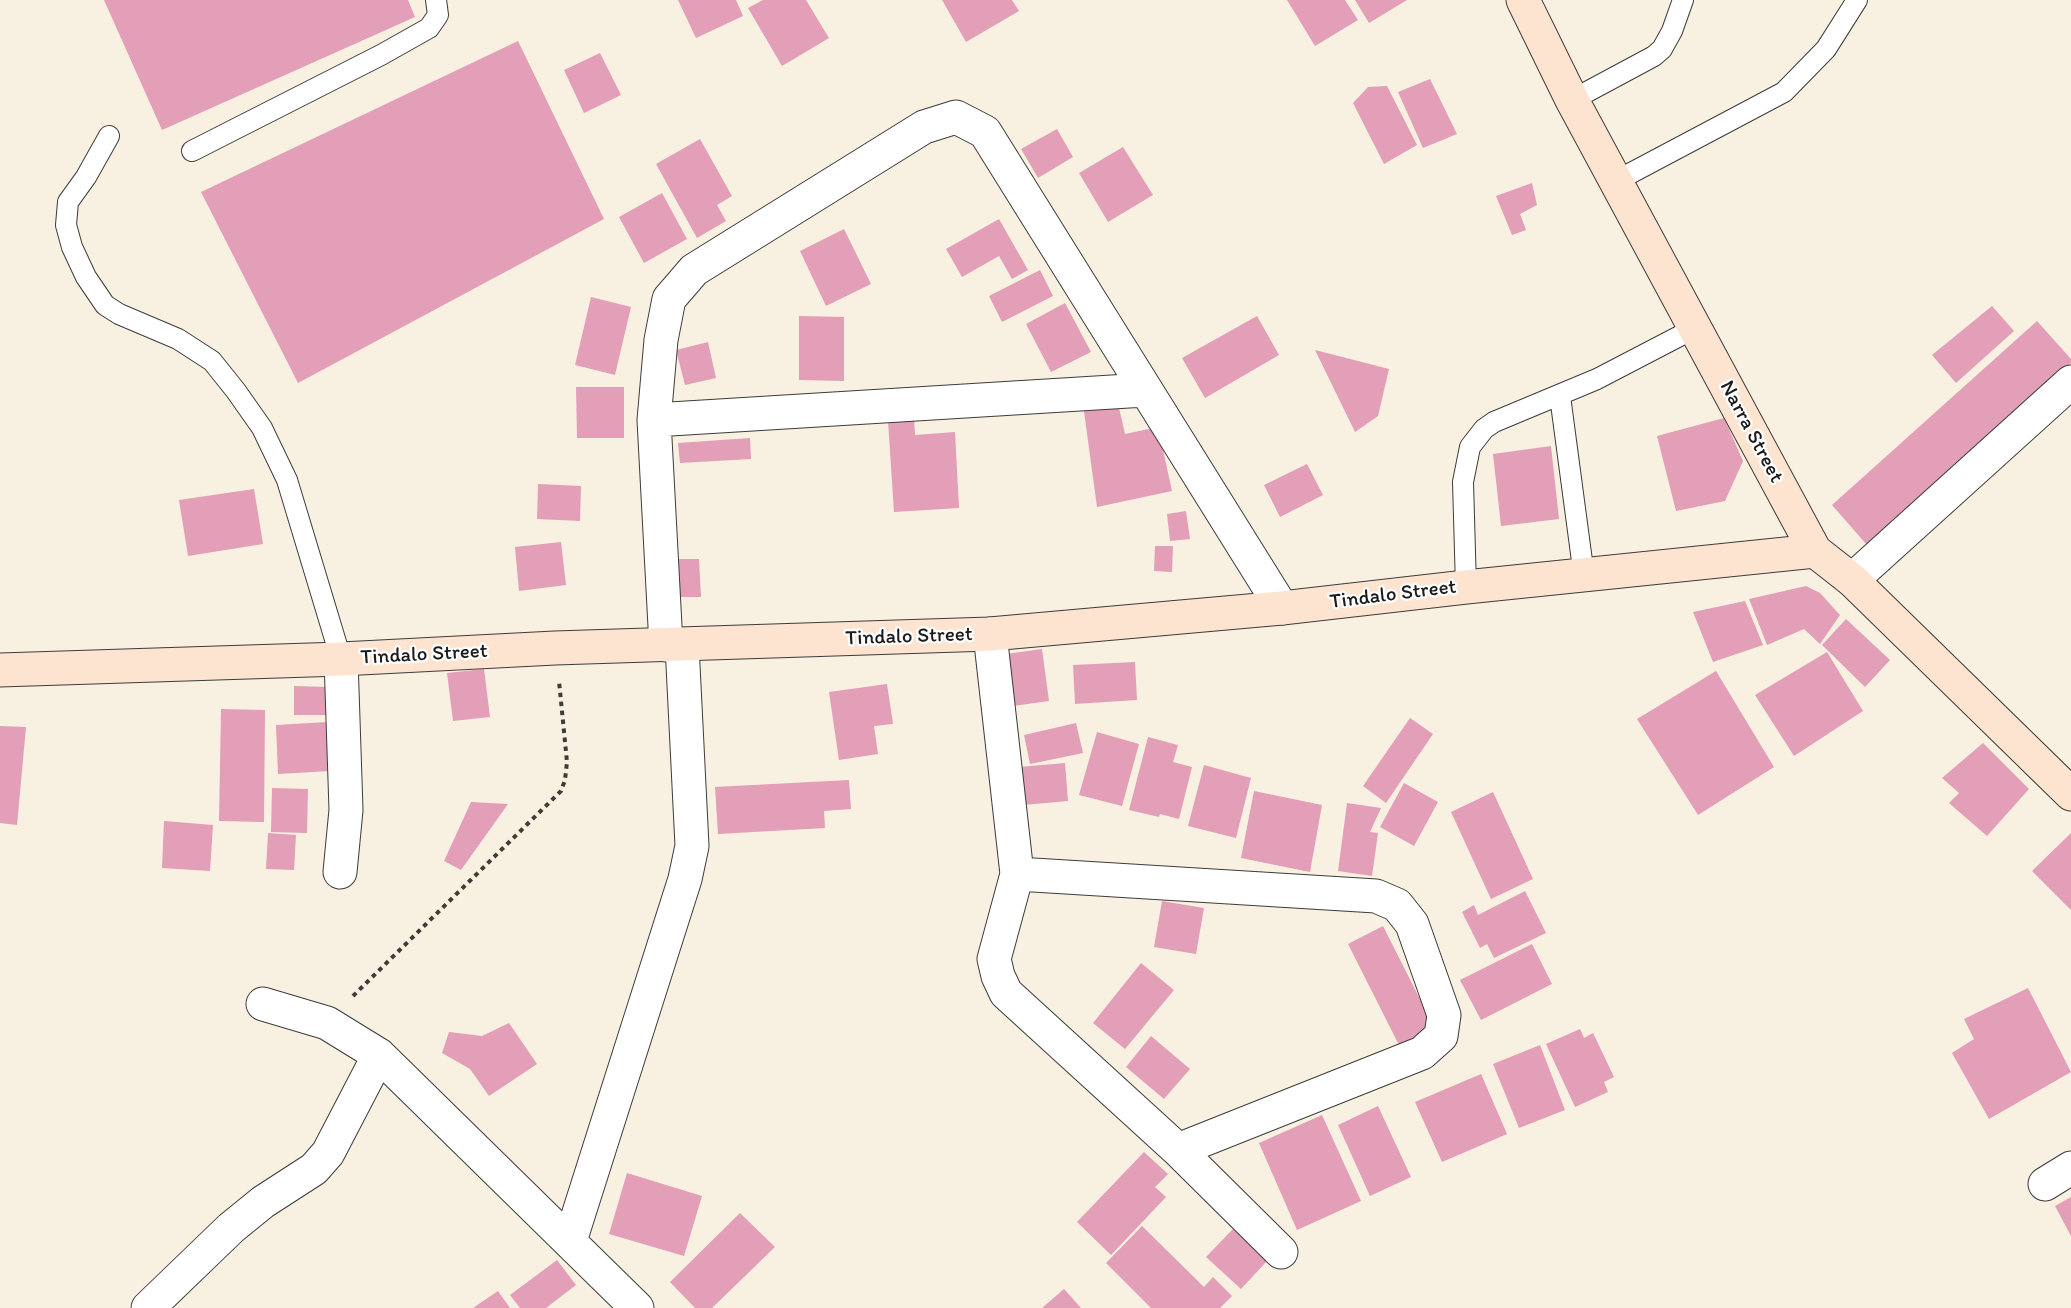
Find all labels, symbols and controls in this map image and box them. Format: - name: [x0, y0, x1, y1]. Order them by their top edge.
- street label: Narra Street: [1714, 377, 1788, 487]
- street label: Tindalo Street: [1328, 575, 1458, 615]
- street label: Tindalo Street: [845, 622, 973, 652]
- street label: Tindalo Street: [360, 639, 488, 671]

